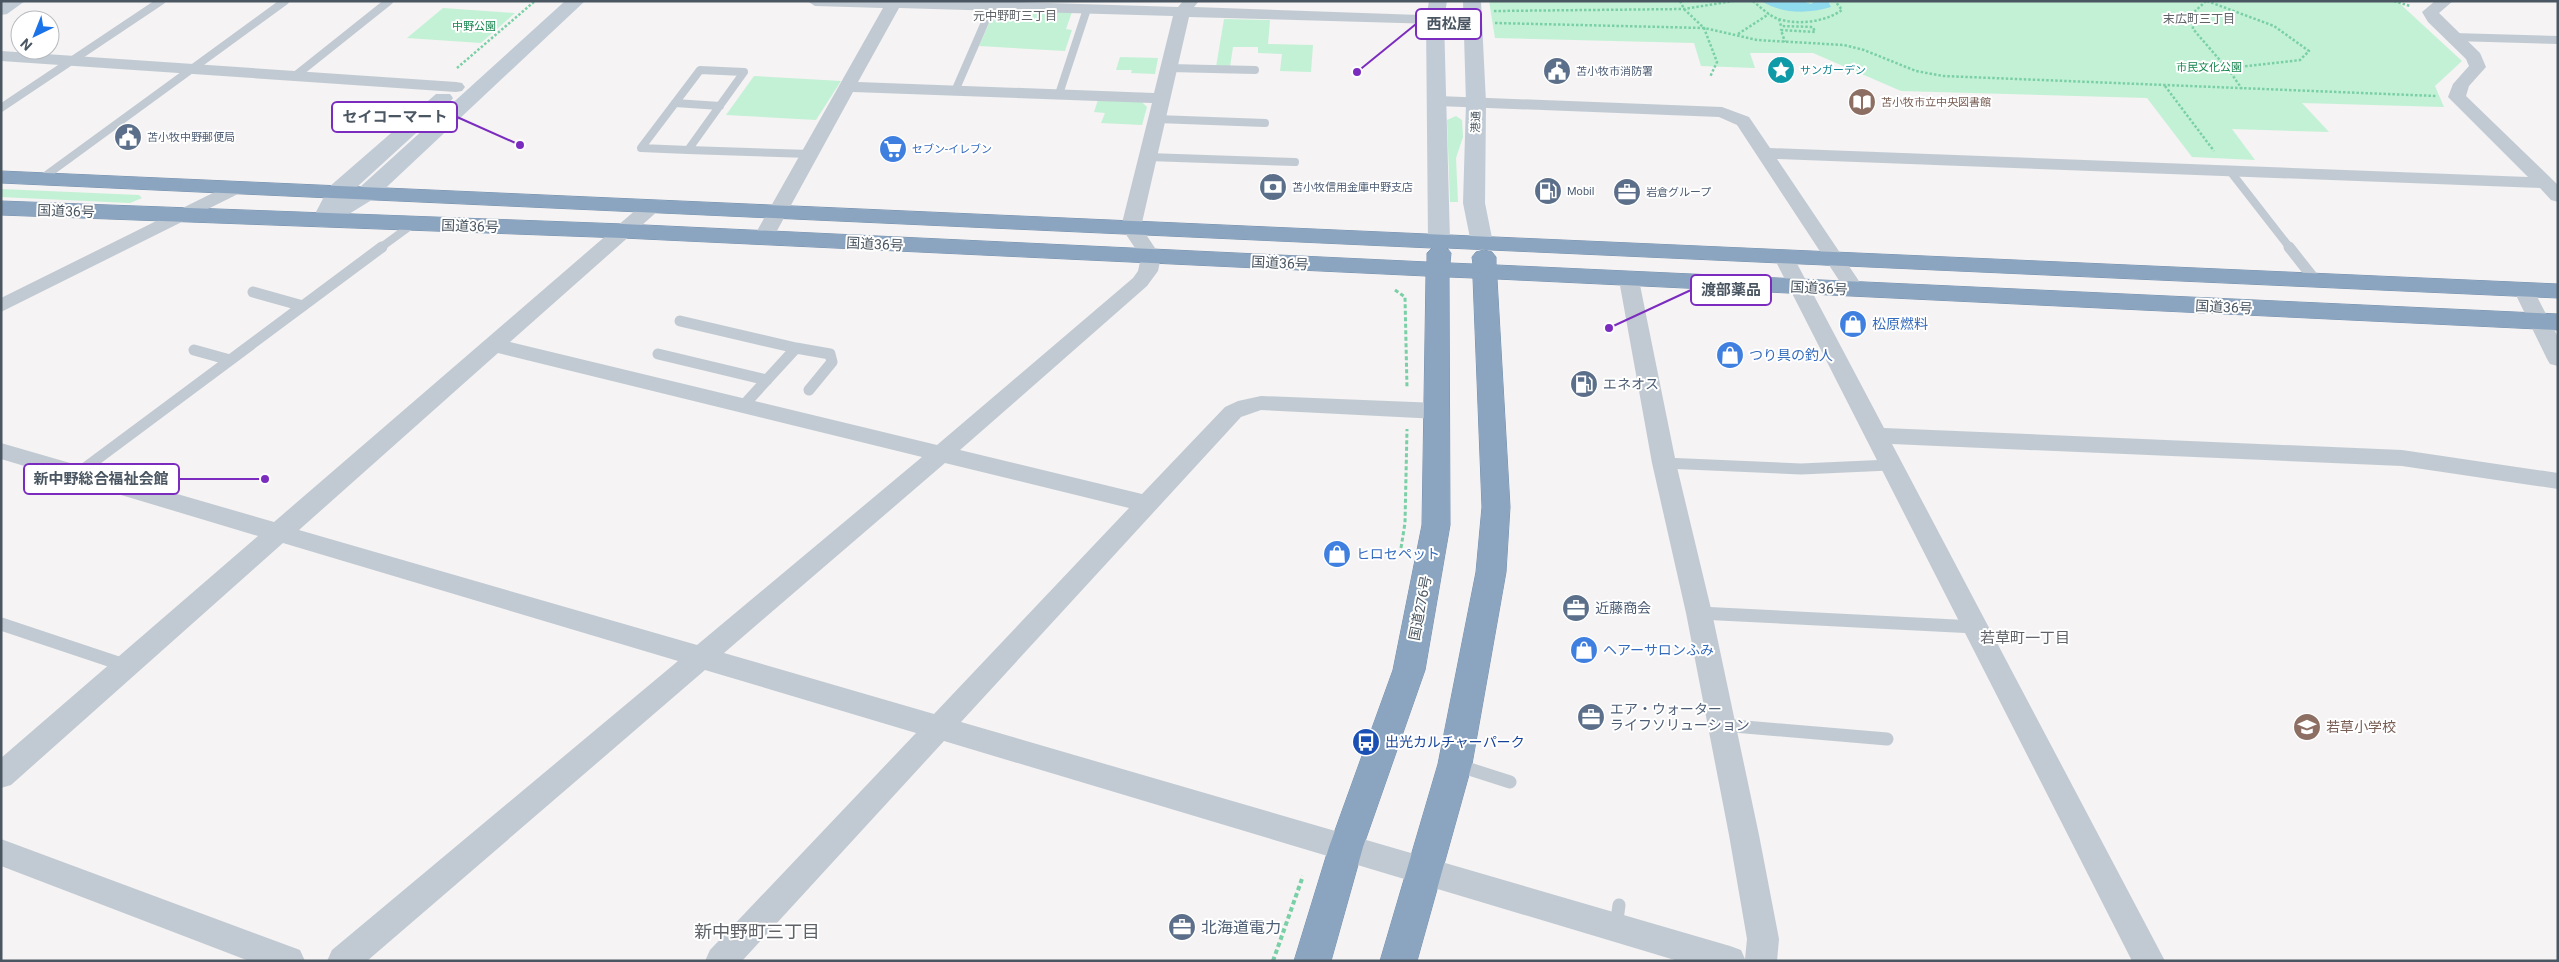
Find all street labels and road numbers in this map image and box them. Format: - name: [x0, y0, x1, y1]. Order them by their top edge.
- street label: 港通: [1469, 111, 1483, 133]
- street label: 国道36号: [37, 202, 95, 220]
- street label: 国道36号: [441, 217, 499, 235]
- street label: 国道36号: [846, 234, 904, 254]
- street label: 国道36号: [1251, 253, 1309, 273]
- street label: 国道36号: [1790, 278, 1848, 298]
- street label: 国道36号: [2195, 297, 2253, 317]
- street label: 国道276号: [1406, 574, 1434, 642]

